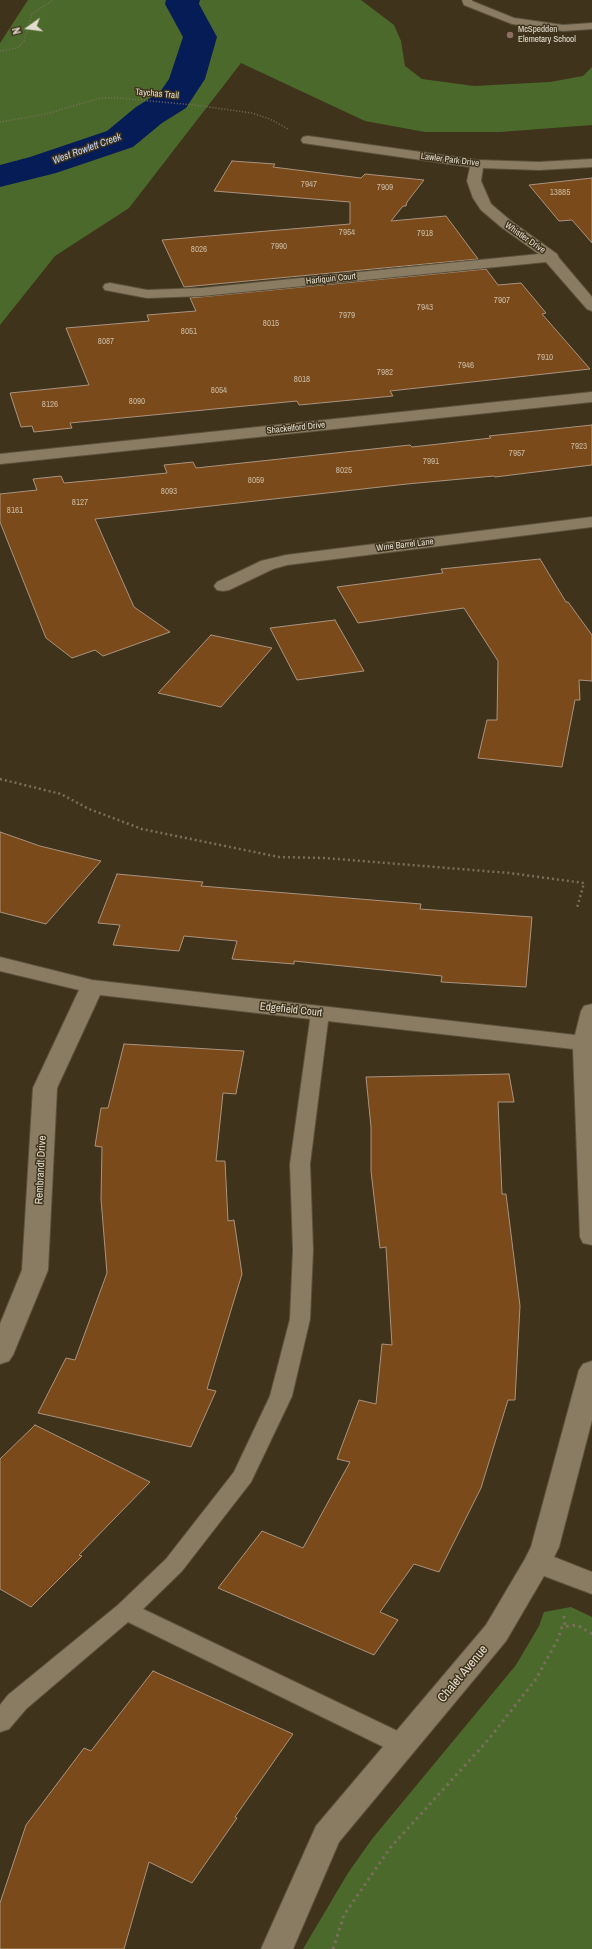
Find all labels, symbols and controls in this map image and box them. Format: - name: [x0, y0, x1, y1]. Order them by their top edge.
- north arrow: [8, 8, 48, 48]
- place label: McSpedden Elemetary School: [518, 25, 576, 46]
- text: N: [9, 26, 24, 36]
- marker: McSpedden Elemetary School: [505, 30, 515, 40]
- street label: Taychas Trail: [135, 87, 179, 101]
- water label: West Rowlett Creek: [51, 131, 123, 167]
- street label: Lawler Park Drive: [420, 151, 480, 169]
- house number: 7947: [301, 180, 317, 190]
- house number: 7909: [377, 183, 393, 193]
- house number: 13885: [550, 188, 570, 198]
- street label: Whistler Drive: [503, 220, 547, 256]
- house number: 7954: [339, 228, 355, 238]
- house number: 7918: [417, 229, 433, 239]
- house number: 7990: [271, 242, 287, 252]
- house number: 8026: [191, 245, 207, 255]
- street label: Harliquin Court: [306, 271, 356, 287]
- house number: 7907: [494, 296, 510, 306]
- house number: 7943: [417, 303, 433, 313]
- house number: 7979: [339, 311, 355, 321]
- house number: 8015: [263, 319, 279, 329]
- house number: 8051: [181, 327, 197, 337]
- house number: 8087: [98, 337, 114, 347]
- house number: 7910: [537, 353, 553, 363]
- house number: 7946: [458, 361, 474, 371]
- house number: 7982: [377, 368, 393, 378]
- house number: 8018: [294, 375, 310, 385]
- house number: 8054: [211, 386, 227, 396]
- house number: 8090: [129, 397, 145, 407]
- house number: 8126: [42, 400, 58, 410]
- street label: Shackelford Drive: [266, 420, 326, 436]
- house number: 7923: [571, 442, 587, 452]
- house number: 7957: [509, 449, 525, 459]
- house number: 7991: [423, 457, 439, 467]
- house number: 8025: [336, 466, 352, 476]
- house number: 8059: [248, 476, 264, 486]
- house number: 8093: [161, 487, 177, 497]
- house number: 8127: [72, 498, 88, 508]
- house number: 8161: [7, 506, 23, 516]
- street label: Wine Barrel Lane: [376, 536, 434, 554]
- street label: Edgefield Court: [259, 1000, 323, 1020]
- street label: Rembrandt Drive: [33, 1135, 49, 1205]
- street label: Chalet Avenue: [435, 1642, 491, 1706]

